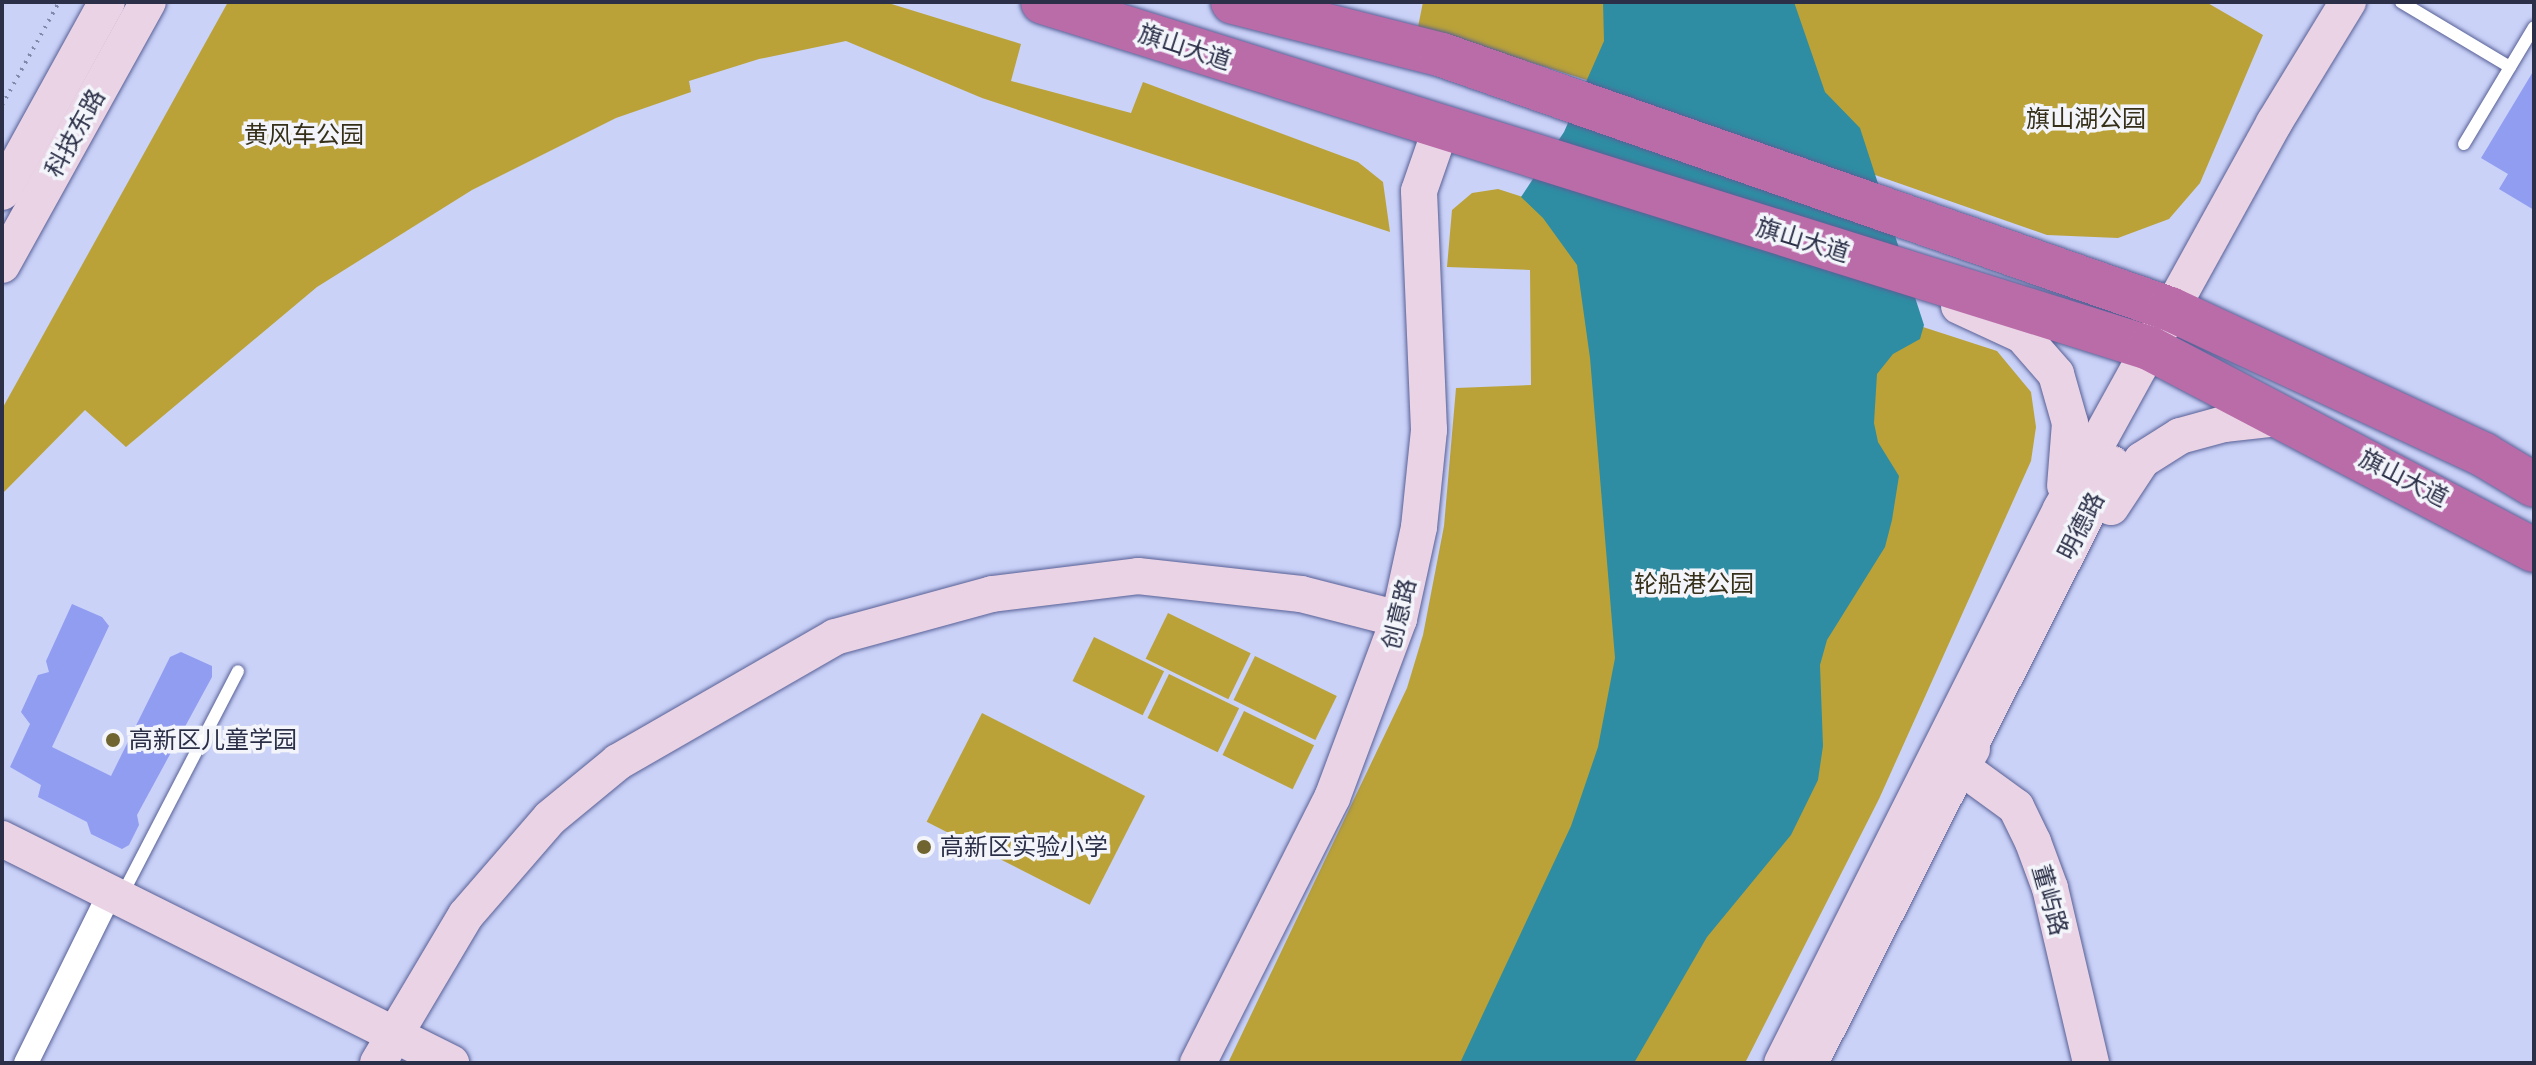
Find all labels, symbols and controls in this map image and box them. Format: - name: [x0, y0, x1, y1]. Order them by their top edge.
- street label: 旗山大道: [1135, 18, 1235, 76]
- street label: 科技东路: [39, 84, 111, 182]
- park label: 旗山湖公园: [2026, 105, 2146, 133]
- park label: 黄风车公园: [244, 121, 364, 149]
- street label: 旗山大道: [1753, 212, 1853, 268]
- street label: 旗山大道: [2355, 443, 2453, 513]
- street label: 明德路: [2052, 487, 2110, 565]
- park label: 轮船港公园: [1634, 570, 1754, 598]
- street label: 创意路: [1376, 576, 1422, 652]
- place label: 高新区儿童学园: [129, 726, 297, 754]
- marker: 高新区儿童学园: [104, 731, 122, 749]
- place label: 高新区实验小学: [940, 833, 1108, 861]
- marker: 高新区实验小学: [915, 838, 933, 856]
- street label: 董屿路: [2026, 861, 2074, 939]

